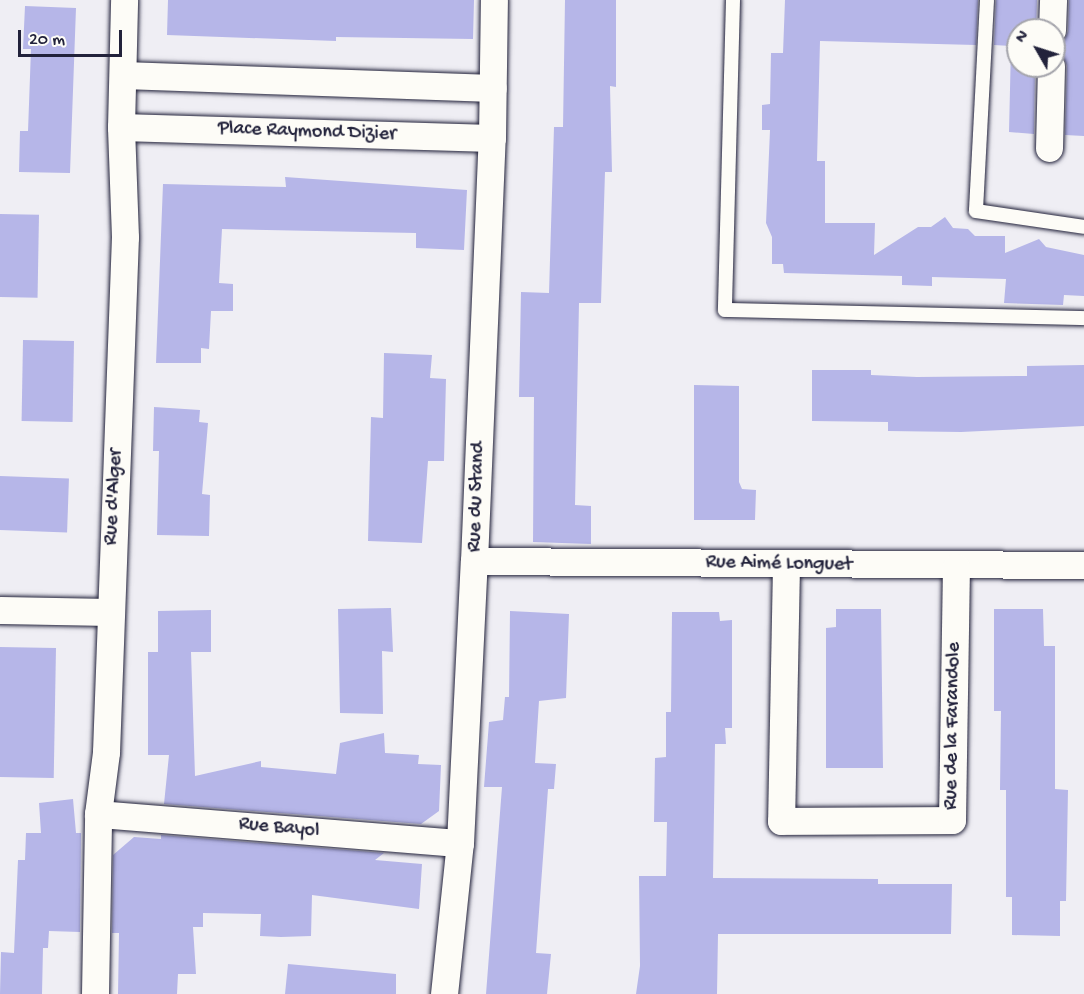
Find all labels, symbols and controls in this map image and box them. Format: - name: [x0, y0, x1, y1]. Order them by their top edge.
- scale bar: [21, 18, 124, 56]
- north arrow: [1006, 18, 1066, 78]
- text: N: [1013, 28, 1034, 48]
- text: 20 m: [29, 30, 65, 51]
- street label: Place Raymond Dizier: [217, 117, 397, 147]
- street label: Rue du Stand: [463, 441, 491, 553]
- street label: Rue d'Alger: [99, 448, 129, 546]
- street label: Rue Aimé Longuet: [705, 551, 853, 577]
- street label: Rue de la Farandole: [940, 642, 966, 810]
- street label: Rue Bayol: [238, 813, 320, 843]

